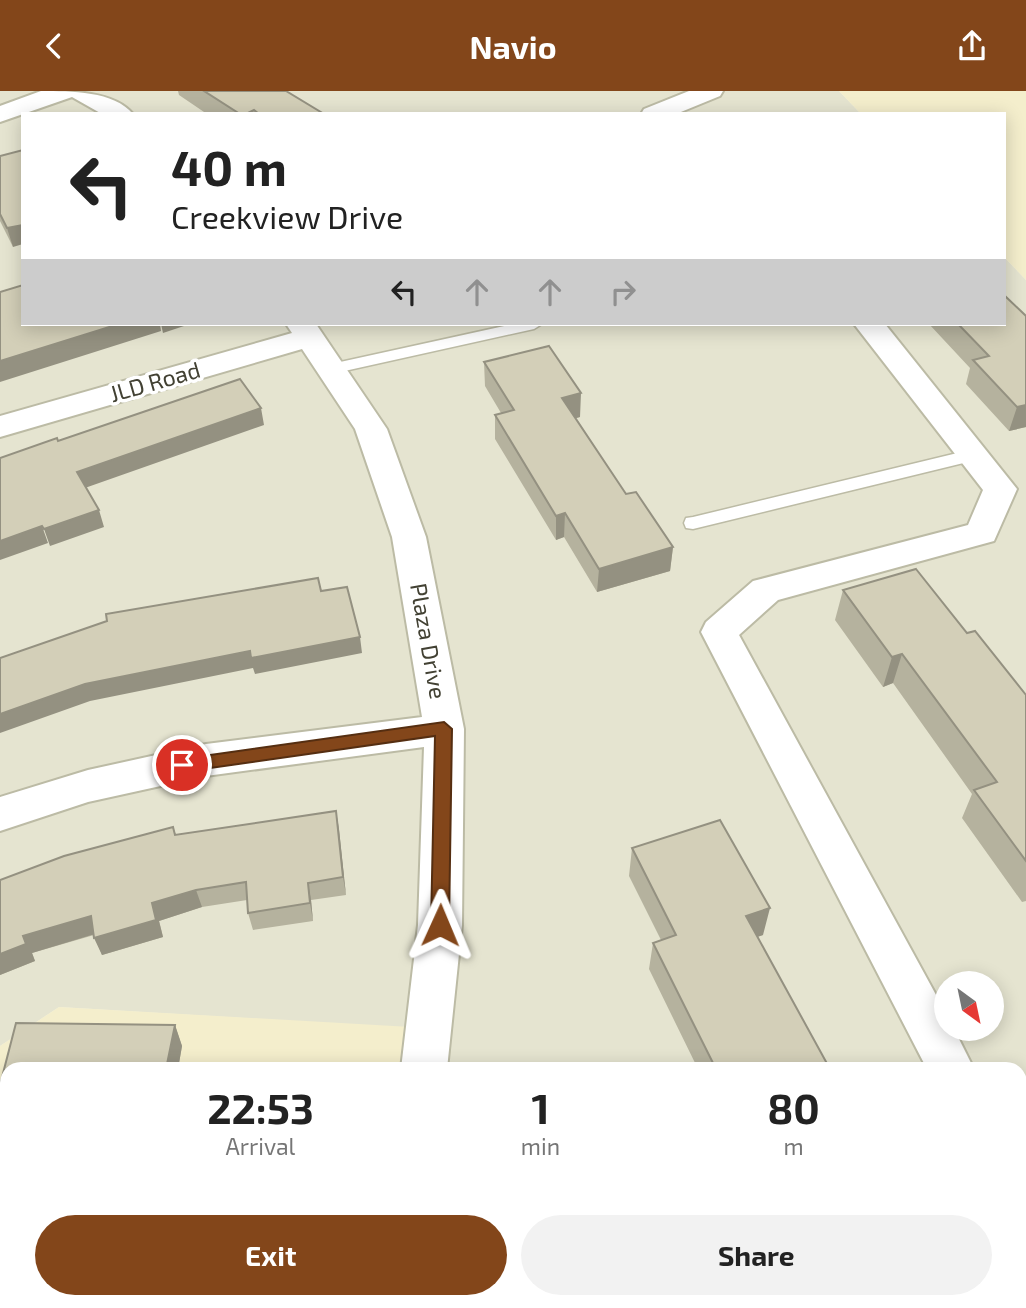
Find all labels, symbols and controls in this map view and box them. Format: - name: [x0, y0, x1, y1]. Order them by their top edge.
- icon: back: [35, 27, 73, 65]
- text: Navio: [469, 27, 557, 65]
- icon: share: [953, 27, 991, 65]
- text: 40 m: [171, 137, 287, 196]
- icon: left: [56, 140, 147, 231]
- text: Creekview Drive: [171, 197, 403, 235]
- icon: left: [385, 273, 423, 311]
- icon: ahead: [458, 273, 496, 311]
- icon: ahead: [531, 273, 569, 311]
- icon: right: [604, 273, 642, 311]
- street label: JLD Road: [106, 355, 203, 407]
- street label: Plaza Drive: [405, 581, 453, 701]
- pin: [152, 735, 212, 795]
- icon: arrive: [163, 746, 201, 784]
- position arrow: [403, 888, 477, 962]
- north arrow: [934, 971, 1004, 1041]
- map controls: [934, 971, 1004, 1041]
- text: 22:53: [207, 1082, 314, 1132]
- text: 1: [531, 1082, 550, 1132]
- text: 80: [767, 1082, 820, 1132]
- text: Arrival: [225, 1132, 295, 1160]
- text: min: [521, 1132, 560, 1160]
- text: m: [783, 1132, 804, 1160]
- button: Exit: [35, 1215, 507, 1295]
- button: Share: [521, 1215, 992, 1295]

